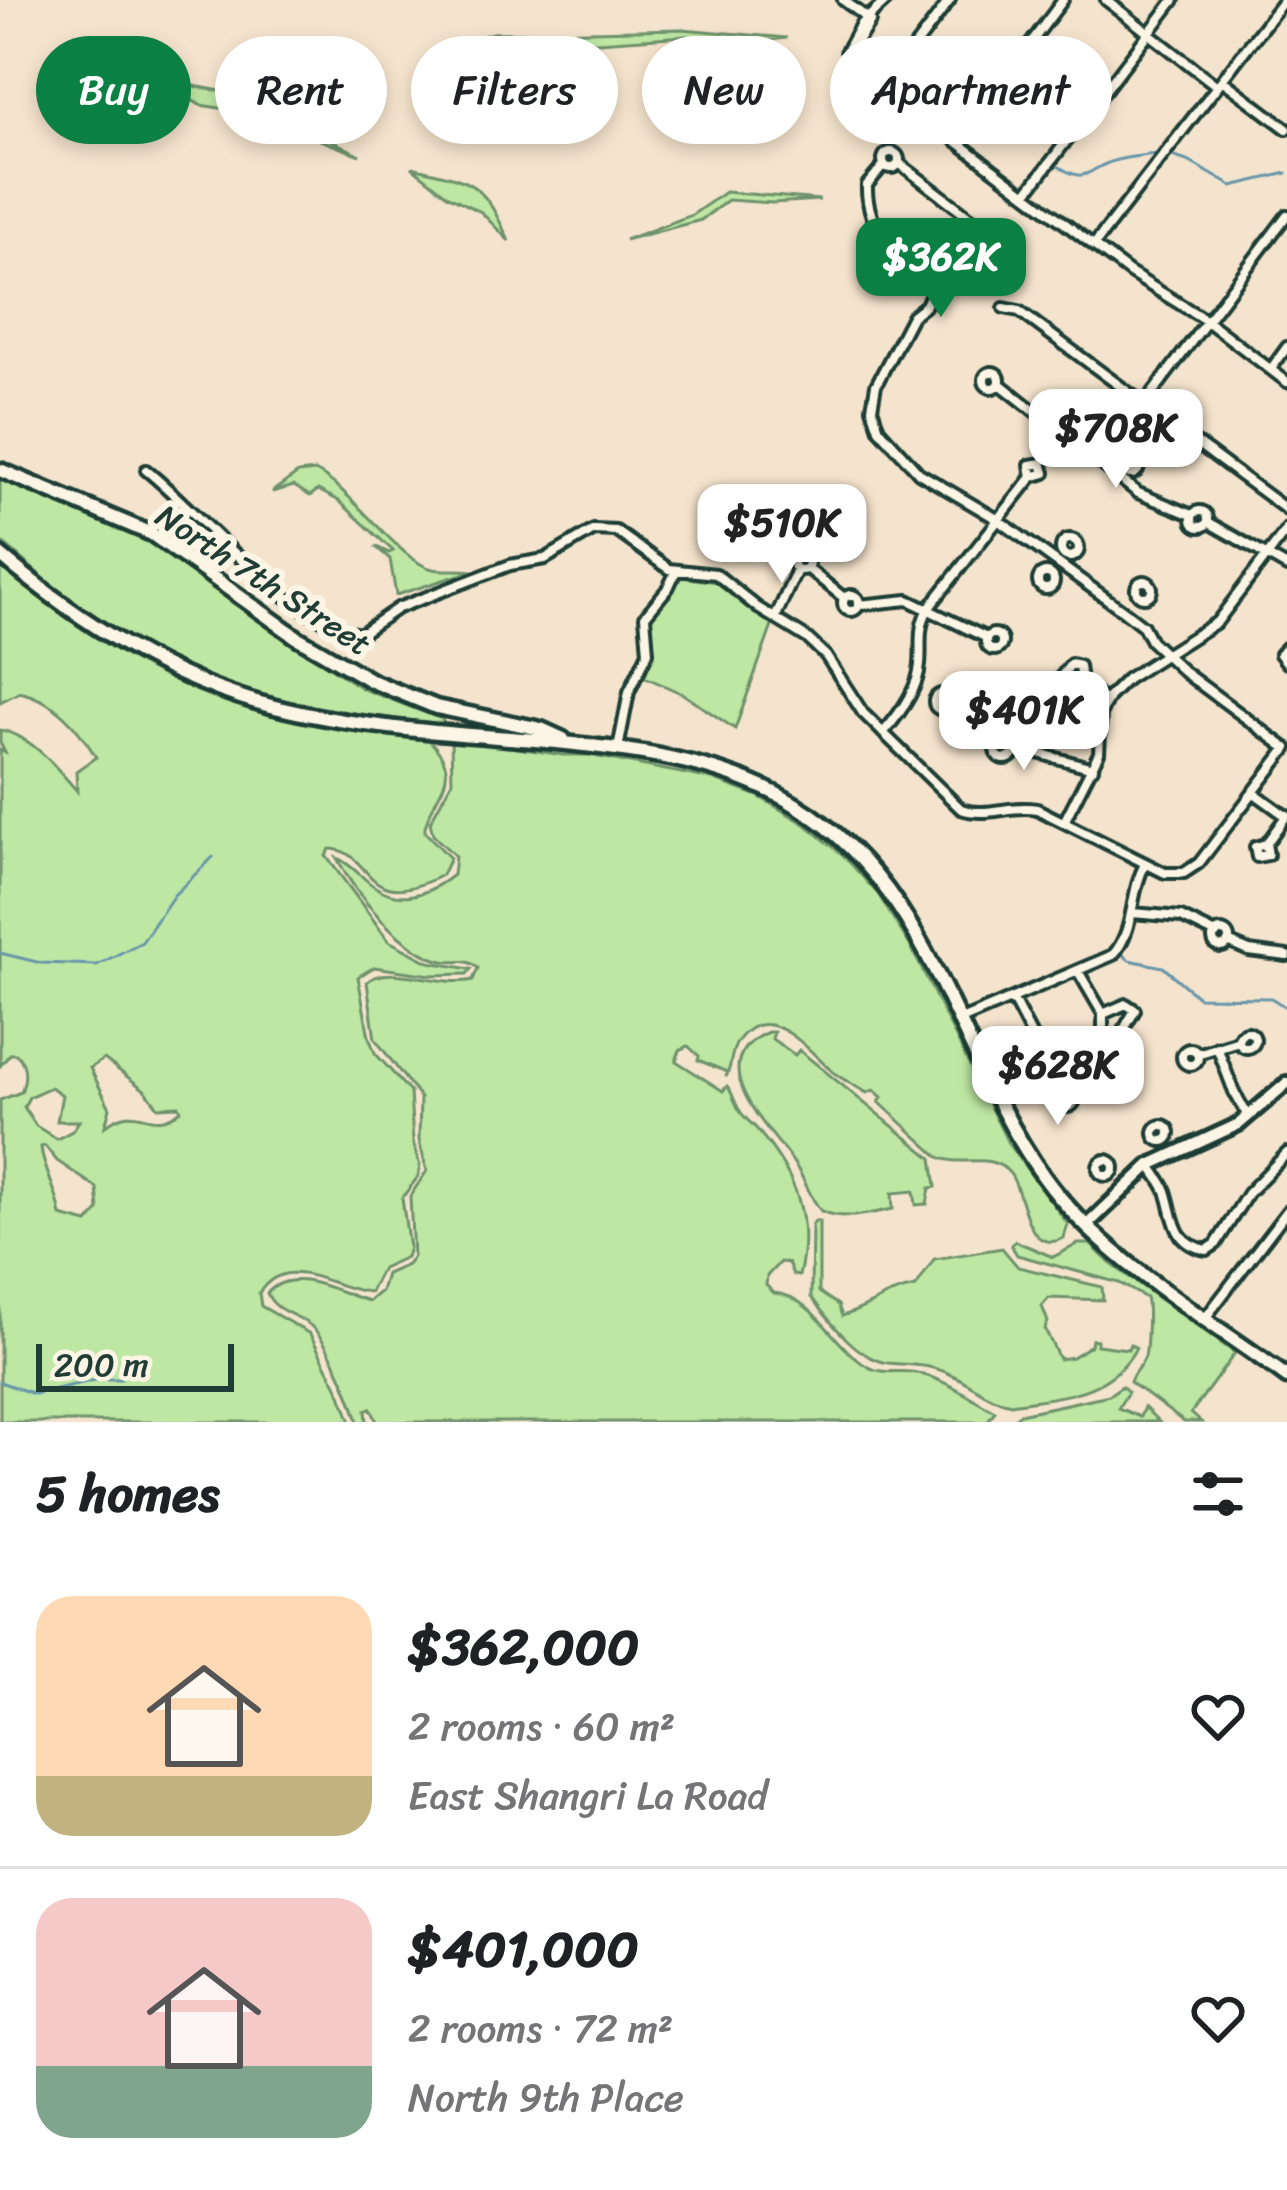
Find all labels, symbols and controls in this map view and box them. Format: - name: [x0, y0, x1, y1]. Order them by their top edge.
- chip: Buy: [36, 36, 191, 144]
- chip: Rent: [215, 36, 387, 144]
- chip: Filters: [411, 36, 618, 144]
- chip: New: [642, 36, 806, 144]
- chip: Apartment: [830, 36, 1112, 144]
- pin: $362K: [857, 218, 1025, 320]
- text: $362K: [883, 222, 999, 291]
- pin: $708K: [1032, 389, 1200, 491]
- text: $708K: [1056, 393, 1176, 462]
- pin: $510K: [698, 484, 866, 586]
- street label: North 7th Street: [143, 488, 383, 672]
- text: $510K: [724, 488, 840, 557]
- pin: $401K: [940, 671, 1108, 773]
- text: $401K: [966, 675, 1082, 744]
- pin: $628K: [974, 1026, 1142, 1128]
- text: $628K: [999, 1030, 1117, 1099]
- text: 200 m: [54, 1336, 149, 1394]
- scale bar: [36, 1338, 234, 1391]
- text: 5 homes: [36, 1449, 219, 1539]
- icon: filters: [1185, 1461, 1251, 1527]
- text: $362,000: [408, 1602, 639, 1692]
- icon: home: [132, 1644, 276, 1788]
- icon: heart: [1185, 1683, 1251, 1749]
- text: 2 rooms · 60 m²: [408, 1692, 675, 1761]
- text: East Shangri La Road: [408, 1761, 768, 1830]
- text: $401,000: [408, 1904, 639, 1994]
- icon: home: [132, 1946, 276, 2090]
- icon: heart: [1185, 1985, 1251, 2051]
- text: 2 rooms · 72 m²: [408, 1994, 673, 2063]
- text: North 9th Place: [408, 2063, 684, 2132]

